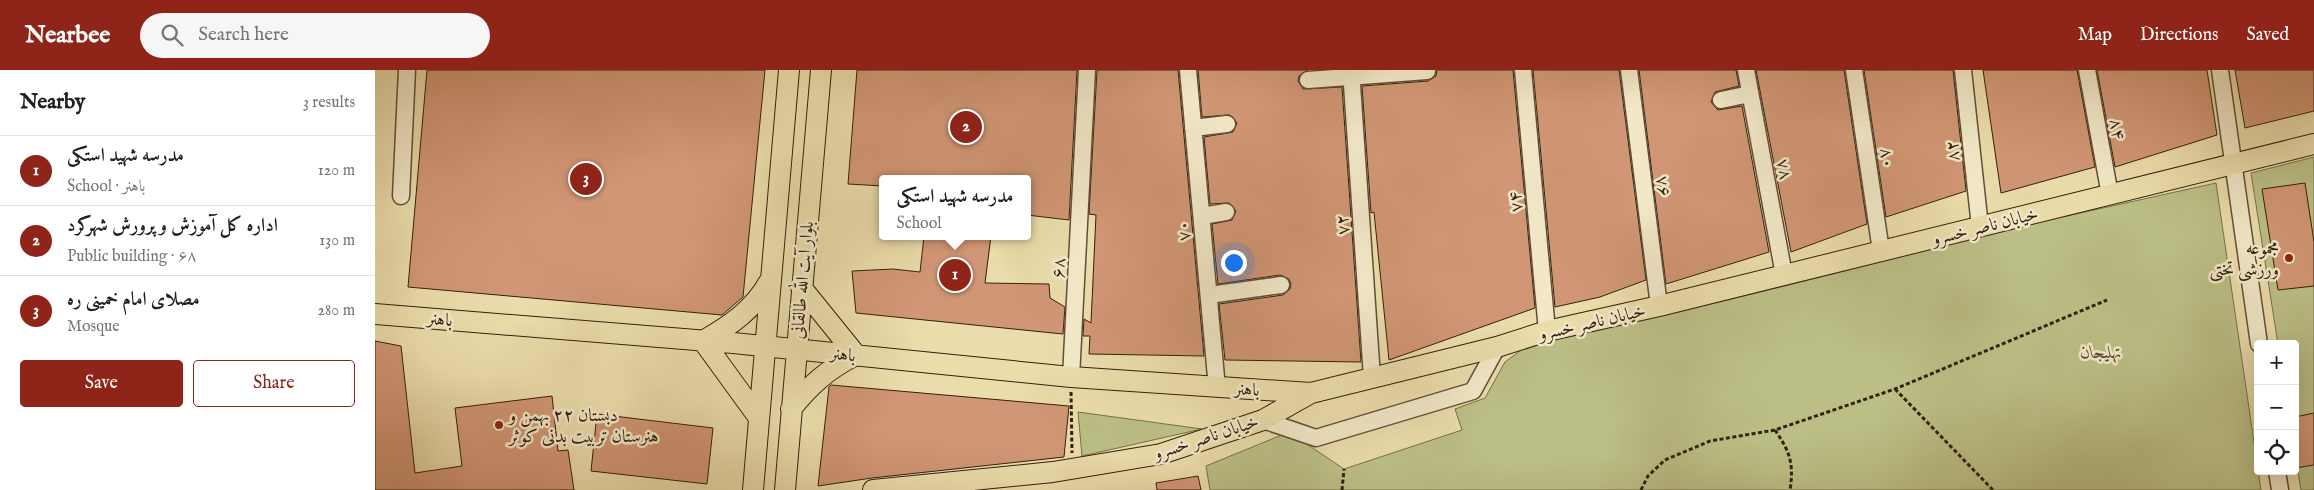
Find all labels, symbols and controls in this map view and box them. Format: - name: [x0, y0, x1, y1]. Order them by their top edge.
- search box: [140, 13, 490, 58]
- text: Nearbee: [25, 20, 110, 51]
- icon: search: [158, 21, 186, 49]
- text: Search here: [198, 23, 289, 47]
- text: Map: [2078, 24, 2112, 47]
- text: Directions: [2140, 24, 2218, 47]
- text: Saved: [2246, 24, 2289, 47]
- text: Nearby: [20, 89, 85, 116]
- text: 3 results: [303, 93, 355, 113]
- pin: 2: [950, 108, 982, 146]
- street label: ۸۴: [2103, 117, 2130, 142]
- street label: ۸۲: [1941, 139, 1966, 163]
- text: مدرسه شهید استکی: [67, 144, 184, 168]
- street label: ۸۰: [1874, 146, 1899, 170]
- street label: ۷۸: [1770, 157, 1797, 182]
- pin: 3: [570, 160, 602, 198]
- text: 1: [33, 161, 39, 181]
- text: 120 m: [318, 161, 355, 181]
- street label: ۷۶: [1650, 174, 1675, 198]
- popup: [879, 175, 1031, 240]
- text: School · باهنر: [67, 177, 145, 197]
- text: مدرسه شهید استکی: [897, 185, 1013, 209]
- street label: ۷۴: [1504, 190, 1529, 213]
- street label: خیابان ناصر خسرو: [1928, 203, 2041, 252]
- text: اداره کل آموزش و پرورش شهرکرد: [67, 214, 278, 238]
- text: School: [897, 214, 942, 234]
- street label: ۷۲: [1331, 214, 1356, 236]
- street label: ۷۰: [1172, 219, 1197, 242]
- street label: بلوار آیت الله طالقانی: [783, 220, 820, 340]
- text: 2: [32, 231, 40, 251]
- text: 130 m: [319, 231, 355, 251]
- place label: مجموعه ورزشی تختی: [2210, 238, 2279, 282]
- text: Public building · ۶۸: [67, 247, 197, 267]
- your location: [1221, 250, 1247, 276]
- marker: مجموعه ورزشی تختی: [2283, 252, 2295, 264]
- pin: 1: [939, 256, 971, 294]
- street label: ۶۸: [1047, 257, 1072, 279]
- text: مصلای امام خمینی ره: [67, 288, 200, 312]
- street label: خیابان ناصر خسرو: [1535, 300, 1648, 347]
- text: 3: [33, 301, 39, 321]
- text: 280 m: [318, 301, 355, 321]
- street label: باهنر: [424, 308, 454, 333]
- text: Mosque: [67, 317, 120, 337]
- map controls: [2254, 340, 2299, 475]
- button: +: [2254, 340, 2299, 385]
- park label: تهلیجان: [2080, 342, 2122, 365]
- street label: باهنر: [827, 343, 857, 368]
- button: Save: [20, 360, 183, 407]
- button: Share: [193, 360, 355, 407]
- street label: باهنر: [1232, 378, 1260, 403]
- button: −: [2254, 385, 2299, 430]
- place label: دبستان ۲۲ بهمن و هنرستان تربیت بدنی کوثر: [507, 405, 659, 449]
- street label: خیابان ناصر خسرو: [1149, 411, 1262, 467]
- marker: دبستان ۲۲ بهمن و هنرستان تربیت بدنی کوثر: [493, 419, 505, 431]
- button: locate: [2254, 430, 2299, 475]

